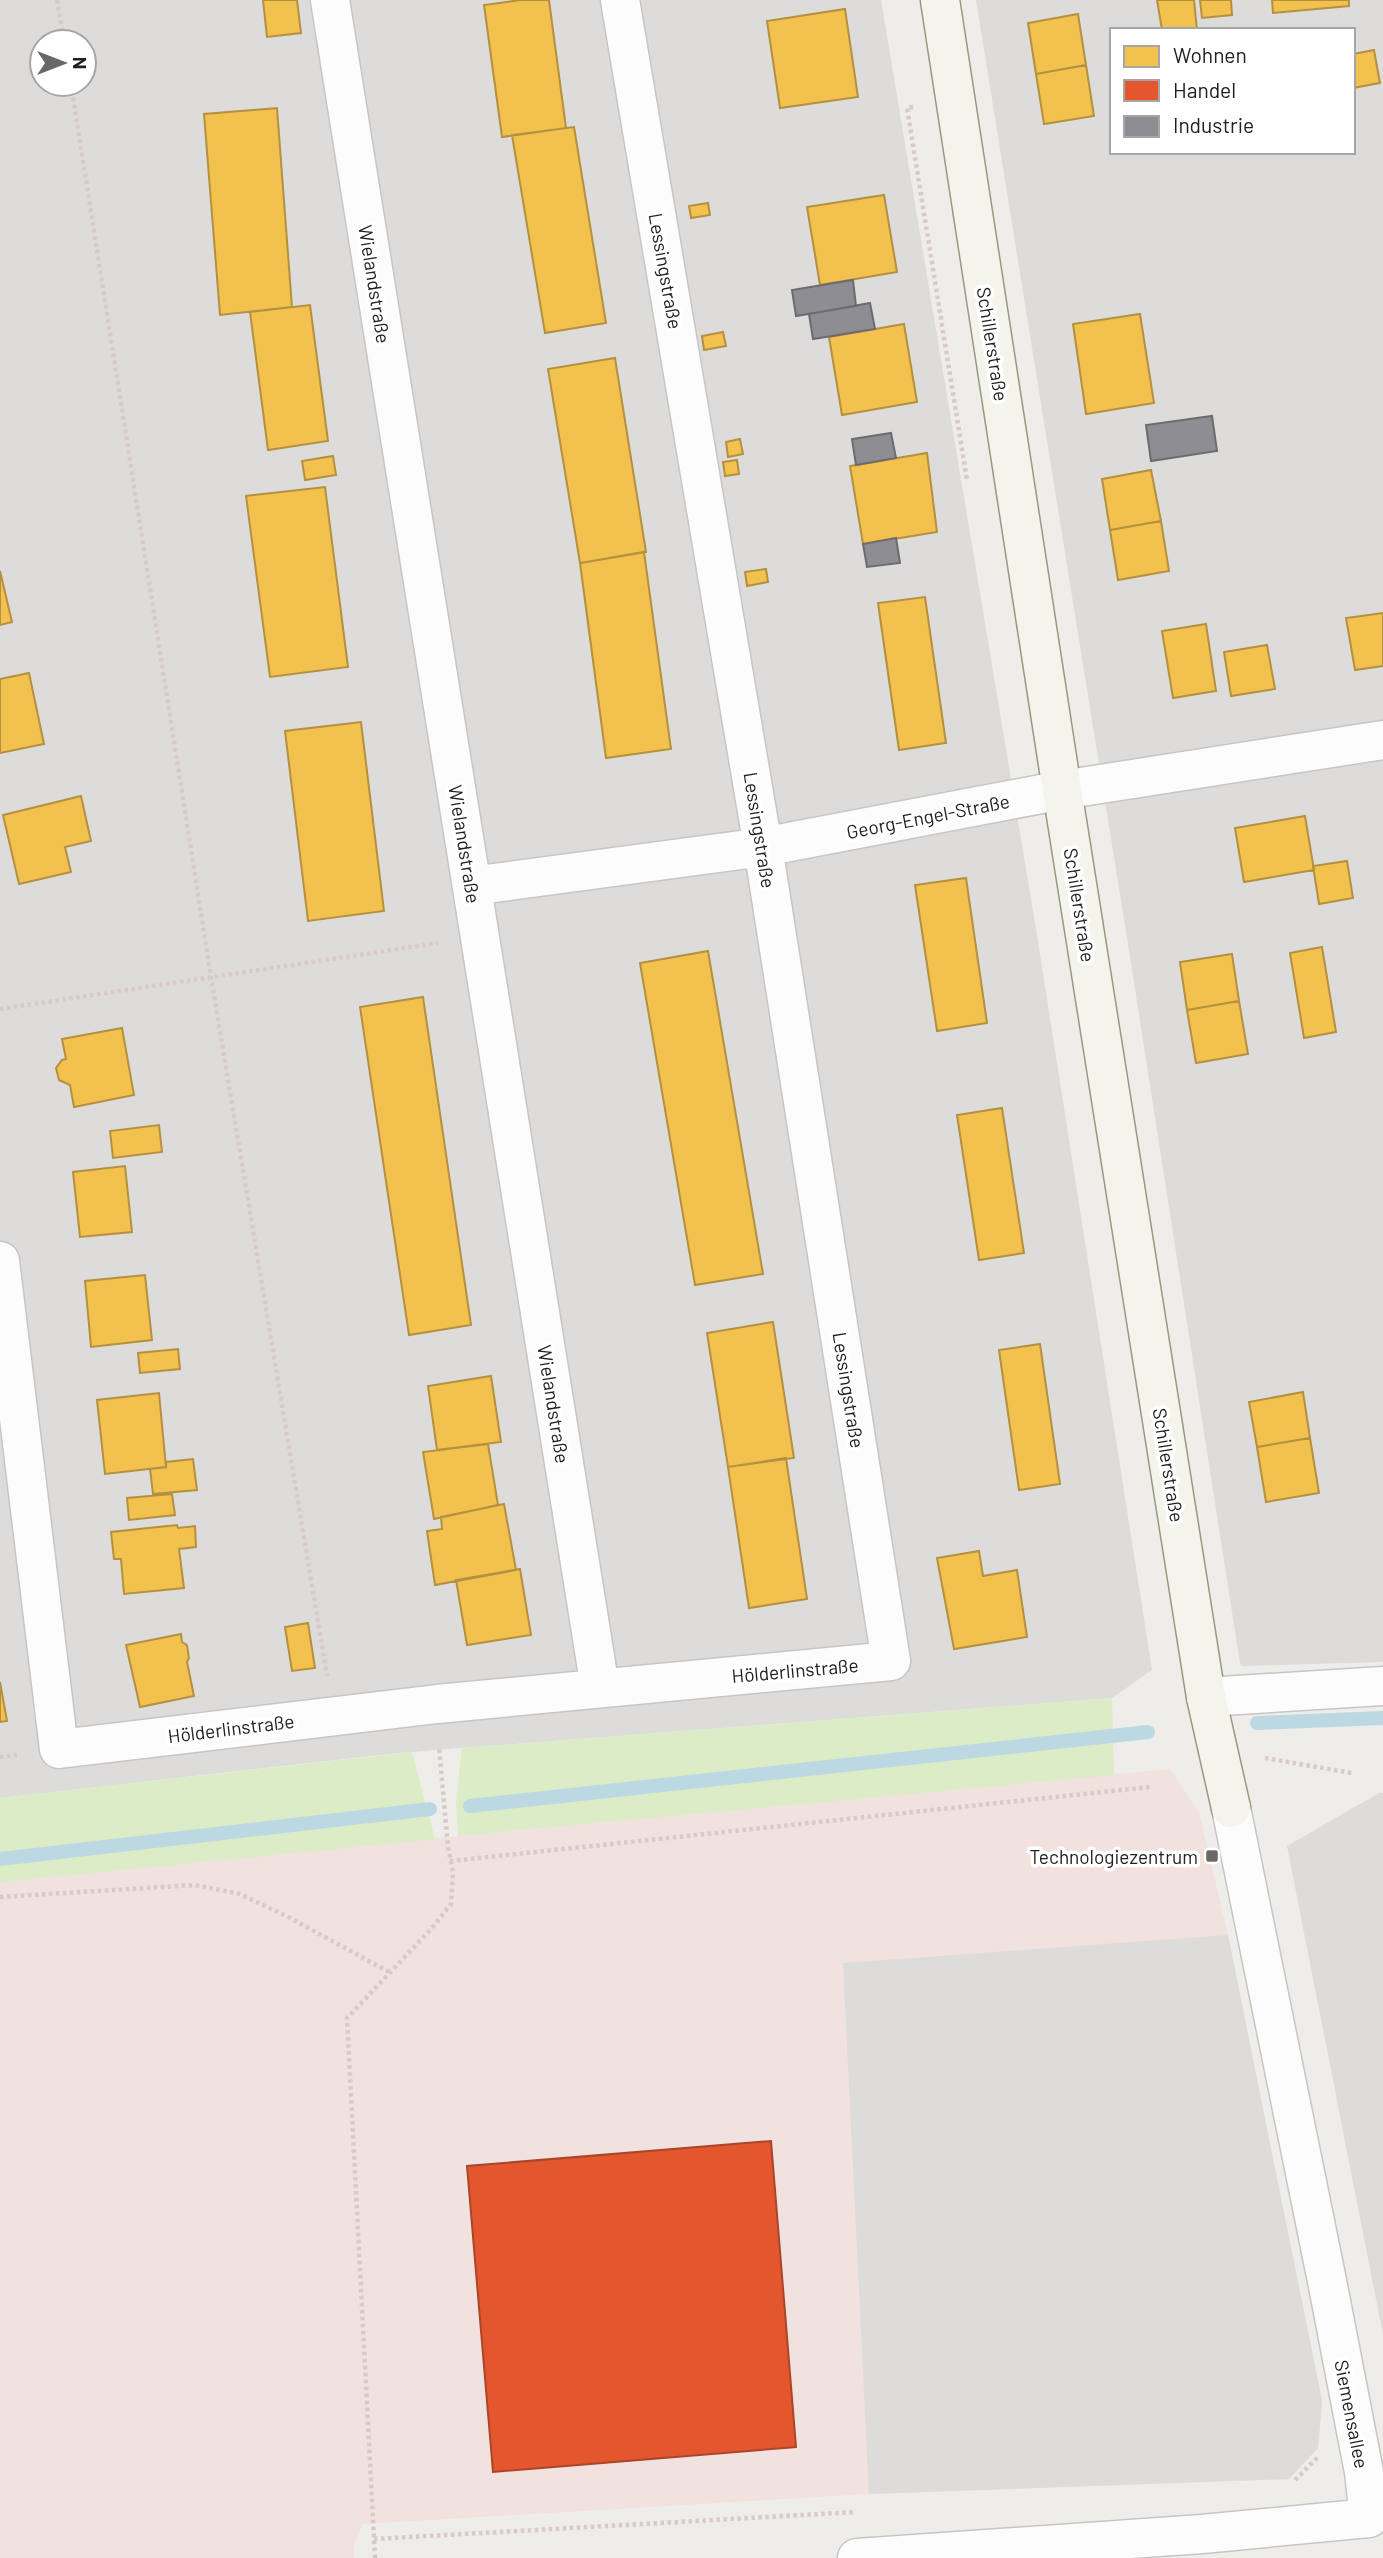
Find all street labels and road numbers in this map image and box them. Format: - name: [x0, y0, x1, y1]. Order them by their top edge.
- street label: Lessingstraße: [644, 211, 688, 331]
- street label: Wielandstraße: [354, 223, 396, 345]
- street label: Schillerstraße: [973, 285, 1013, 403]
- street label: Lessingstraße: [739, 770, 781, 890]
- street label: Wielandstraße: [444, 783, 486, 905]
- street label: Georg-Engel-Straße: [844, 789, 1012, 843]
- street label: Schillerstraße: [1060, 846, 1100, 964]
- street label: Lessingstraße: [828, 1330, 870, 1450]
- street label: Wielandstraße: [533, 1343, 575, 1465]
- street label: Schillerstraße: [1149, 1406, 1189, 1524]
- street label: Hölderlinstraße: [731, 1653, 859, 1687]
- street label: Hölderlinstraße: [166, 1709, 296, 1747]
- street label: Siemensallee: [1330, 2358, 1374, 2470]

